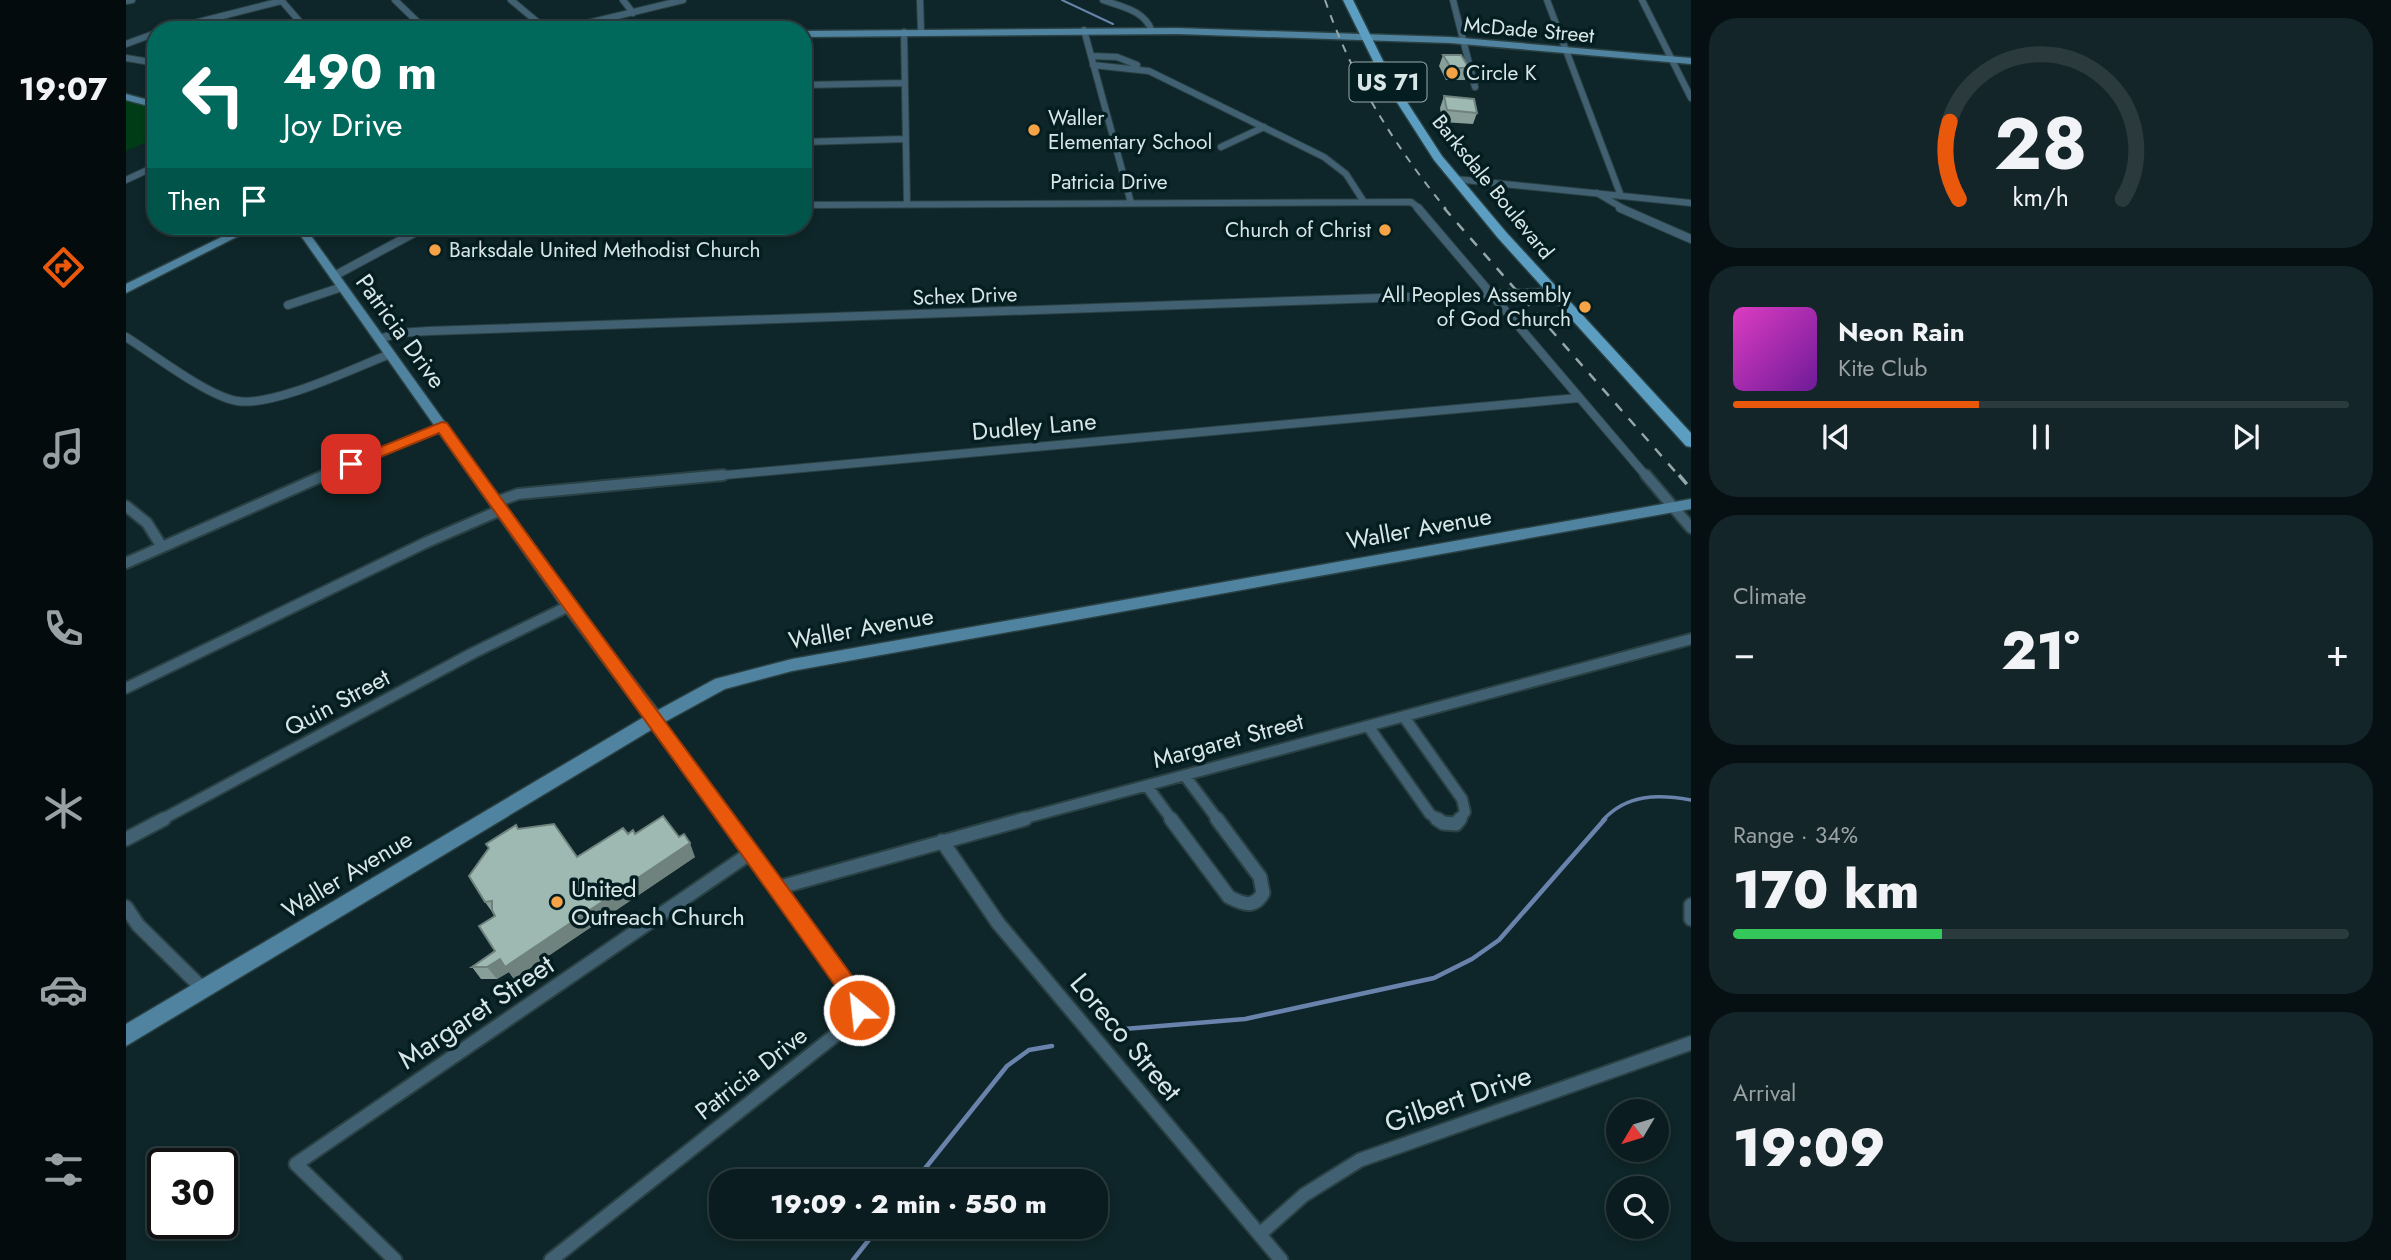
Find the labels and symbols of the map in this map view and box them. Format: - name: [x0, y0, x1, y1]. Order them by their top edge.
- street label: McDade Street: [1463, 9, 1595, 51]
- place label: Circle K: [1466, 58, 1537, 88]
- road number: US 71: [1350, 62, 1426, 102]
- marker: Circle K: [1444, 65, 1460, 81]
- place label: Waller Elementary School: [1048, 103, 1212, 157]
- street label: Barksdale Boulevard: [1425, 108, 1561, 266]
- marker: Waller Elementary School: [1026, 122, 1042, 138]
- street label: Patricia Drive: [1050, 167, 1168, 197]
- place label: Church of Christ: [1225, 215, 1371, 245]
- marker: Church of Christ: [1377, 222, 1393, 238]
- place label: Barksdale United Methodist Church: [449, 235, 760, 265]
- marker: Barksdale United Methodist Church: [427, 242, 443, 258]
- street label: Patricia Drive: [347, 267, 455, 395]
- street label: Schex Drive: [912, 279, 1018, 313]
- place label: All Peoples Assembly of God Church: [1382, 280, 1572, 334]
- marker: All Peoples Assembly of God Church: [1577, 299, 1593, 315]
- street label: Dudley Lane: [970, 403, 1098, 449]
- pin: [321, 434, 381, 494]
- street label: Waller Avenue: [1344, 498, 1494, 558]
- street label: Waller Avenue: [786, 598, 936, 658]
- street label: Quin Street: [278, 659, 396, 744]
- street label: Margaret Street: [1149, 703, 1307, 777]
- street label: Waller Avenue: [275, 821, 419, 927]
- place label: United Outreach Church: [571, 871, 745, 934]
- marker: United Outreach Church: [549, 894, 565, 910]
- street label: Margaret Street: [390, 944, 562, 1079]
- street label: Loreco Street: [1060, 964, 1192, 1110]
- position arrow: [822, 973, 896, 1047]
- street label: Patricia Drive: [687, 1018, 815, 1128]
- street label: Gilbert Drive: [1379, 1055, 1537, 1143]
- north arrow: [1606, 1099, 1670, 1162]
- speed limit sign: 30: [147, 1148, 238, 1239]

